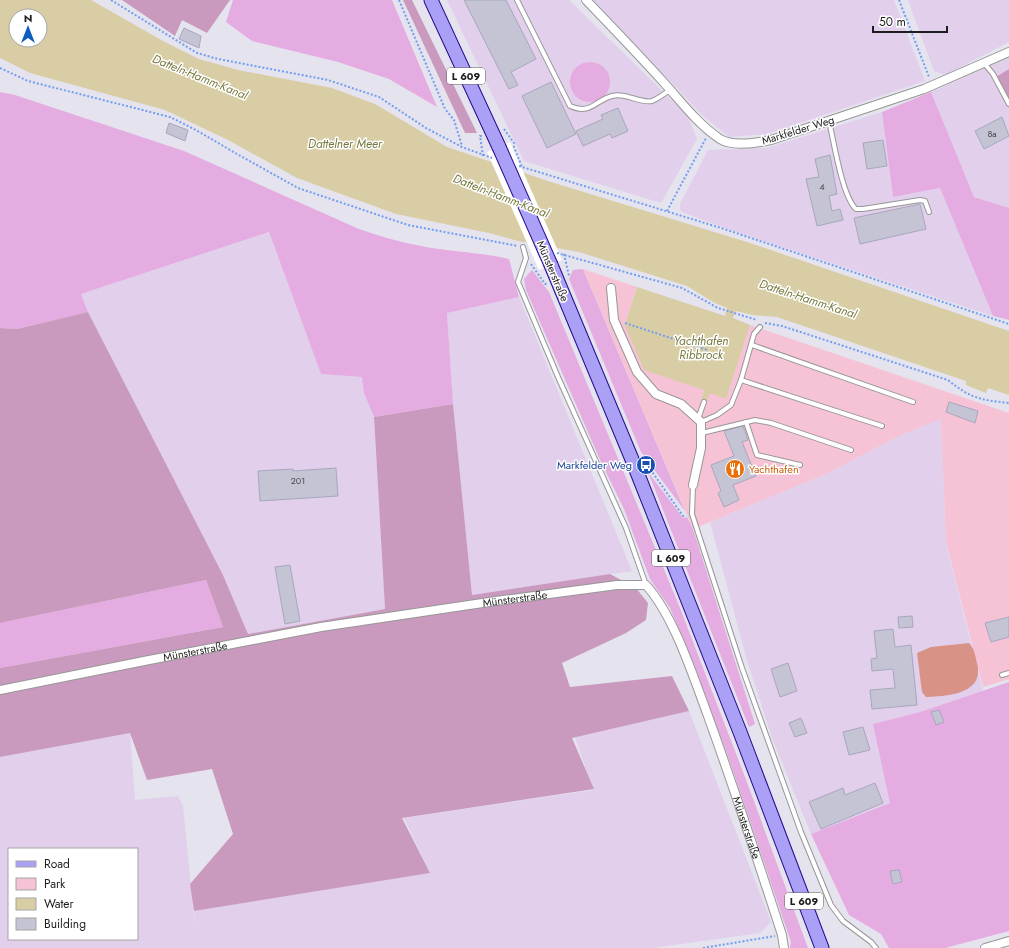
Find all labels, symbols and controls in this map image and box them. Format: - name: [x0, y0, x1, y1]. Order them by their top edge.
- north arrow: [8, 8, 48, 48]
- scale bar: [873, 8, 947, 34]
- text: N: [24, 10, 32, 26]
- text: 50 m: [879, 13, 906, 31]
- water label: Datteln-Hamm-Kanal: [150, 50, 252, 105]
- road number: L 609: [447, 68, 485, 84]
- street label: Markfelder Weg: [760, 111, 836, 149]
- house number: 8a: [987, 127, 997, 140]
- water label: Dattelner Meer: [308, 135, 383, 153]
- water label: Datteln-Hamm-Kanal: [450, 169, 553, 223]
- house number: 4: [819, 180, 825, 193]
- street label: Münsterstraße: [533, 238, 573, 304]
- water label: Datteln-Hamm-Kanal: [757, 275, 860, 324]
- water label: Yachthafen Ribbrock: [674, 332, 728, 364]
- bus stop icon: Markfelder Weg: [635, 454, 657, 476]
- place label: Markfelder Weg: [557, 457, 632, 473]
- restaurant icon: Yachthafen: [724, 458, 746, 480]
- place label: Yachthafen: [749, 461, 799, 477]
- house number: 201: [291, 474, 305, 487]
- road number: L 609: [652, 550, 690, 566]
- street label: Münsterstraße: [481, 586, 548, 611]
- street label: Münsterstraße: [162, 637, 229, 665]
- street label: Münsterstraße: [729, 794, 765, 861]
- legend: [8, 848, 138, 940]
- text: Road: [44, 855, 70, 873]
- text: Park: [44, 875, 66, 893]
- road number: L 609: [785, 893, 823, 909]
- text: Water: [44, 895, 75, 913]
- text: Building: [44, 915, 86, 933]

